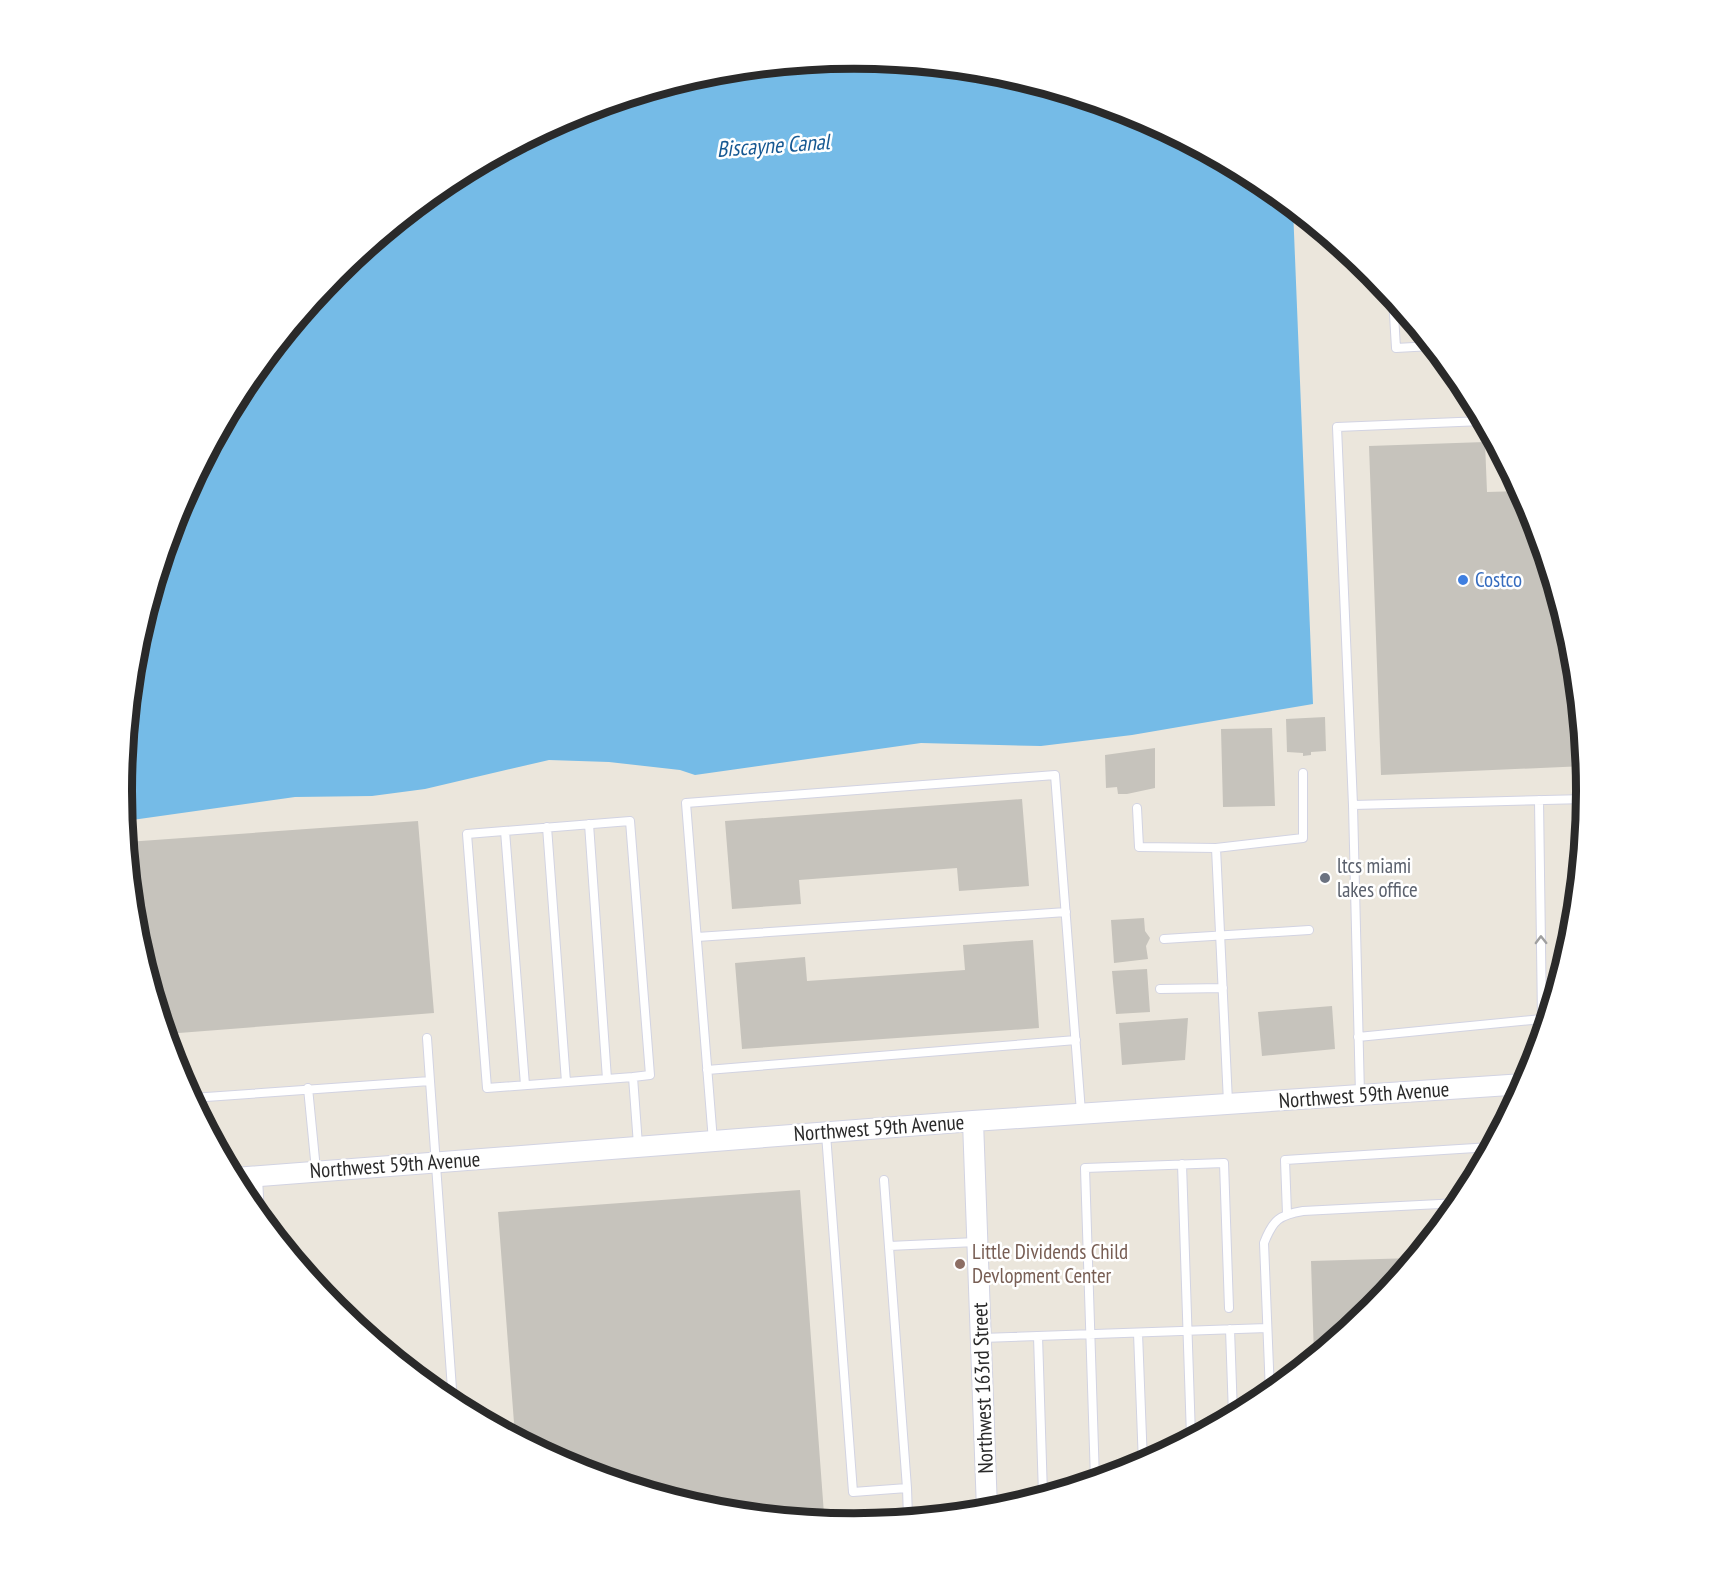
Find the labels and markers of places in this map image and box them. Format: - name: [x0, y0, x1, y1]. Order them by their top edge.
- place label: Costco: [1475, 566, 1522, 593]
- marker: Costco: [1456, 573, 1470, 587]
- place label: ltcs miami lakes office: [1337, 852, 1418, 903]
- marker: ltcs miami lakes office: [1318, 871, 1332, 885]
- place label: Little Dividends Child Devlopment Center: [972, 1238, 1128, 1289]
- marker: Little Dividends Child Devlopment Center: [953, 1257, 967, 1271]

